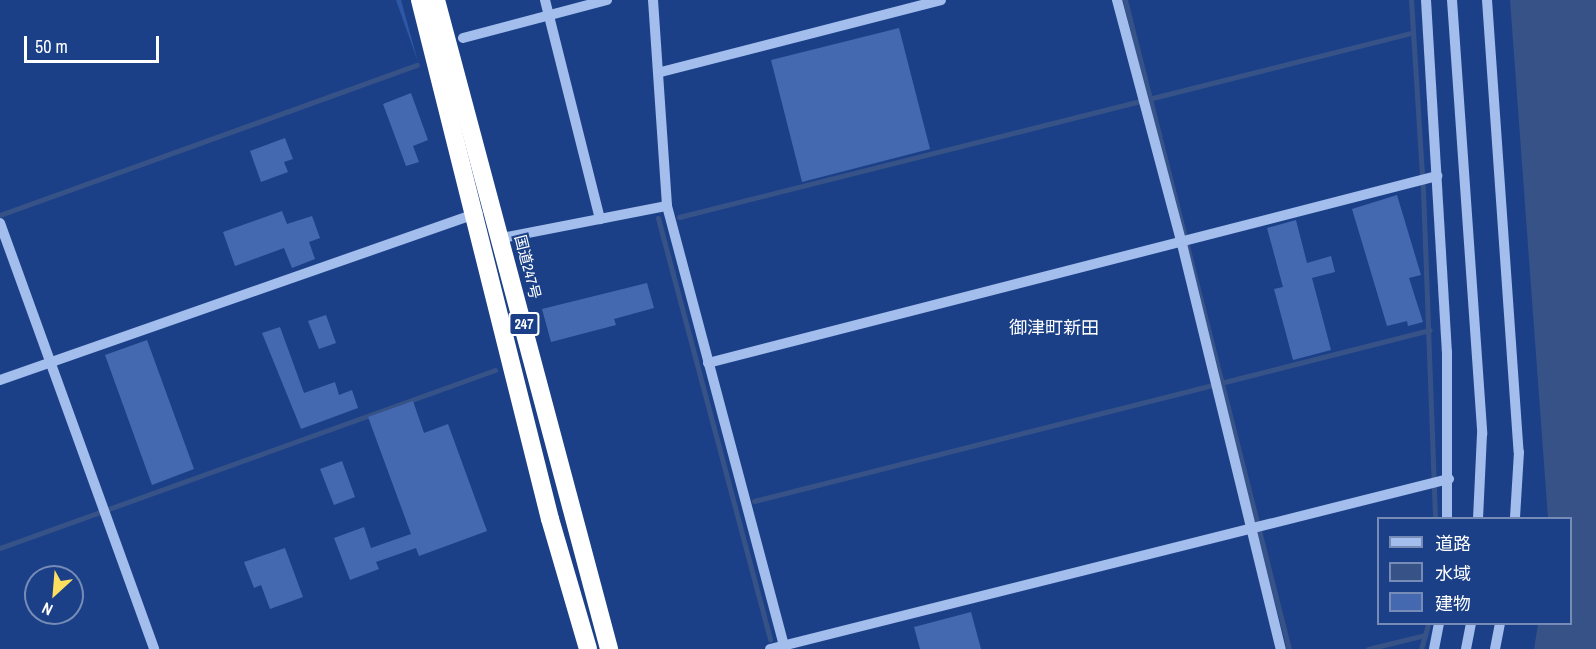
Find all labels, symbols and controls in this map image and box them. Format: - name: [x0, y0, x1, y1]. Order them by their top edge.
- scale bar: [27, 24, 162, 62]
- text: 50 m: [35, 34, 68, 59]
- street label: 国道247号: [511, 233, 545, 301]
- road number: 247: [508, 313, 540, 335]
- district label: 御津町新田: [1009, 317, 1099, 339]
- legend: [1377, 517, 1572, 625]
- text: 道路: [1435, 531, 1471, 556]
- text: 水域: [1435, 561, 1471, 586]
- north arrow: [24, 565, 84, 625]
- text: 建物: [1435, 591, 1471, 616]
- text: N: [38, 597, 56, 621]

